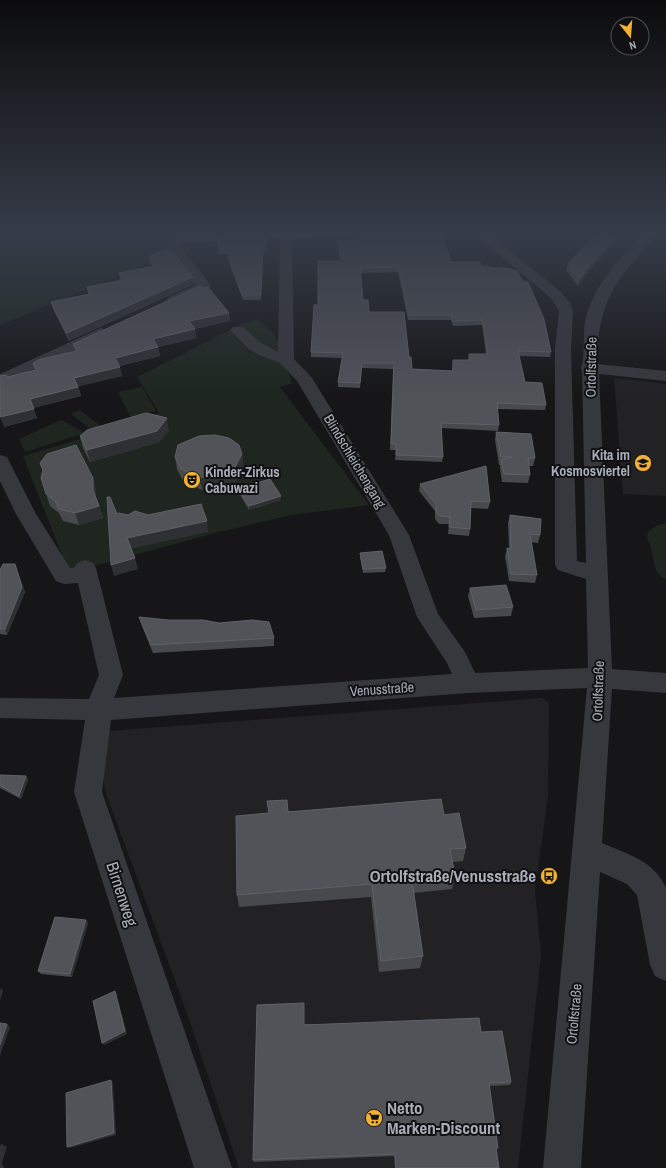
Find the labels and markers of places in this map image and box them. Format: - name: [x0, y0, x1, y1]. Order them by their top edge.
- place label: Kita im Kosmosviertel: [551, 446, 630, 480]
- school or university icon: Kita im Kosmosviertel: [633, 453, 653, 473]
- place label: Kinder-Zirkus Cabuwazi: [205, 463, 280, 497]
- theatre icon: Kinder-Zirkus Cabuwazi: [182, 470, 202, 490]
- place label: Ortolfstraße/Venusstraße: [370, 864, 536, 887]
- bus stop icon: Ortolfstraße/Venusstraße: [539, 866, 559, 886]
- place label: Netto Marken-Discount: [387, 1096, 500, 1139]
- supermarket icon: Netto Marken-Discount: [364, 1108, 384, 1128]

